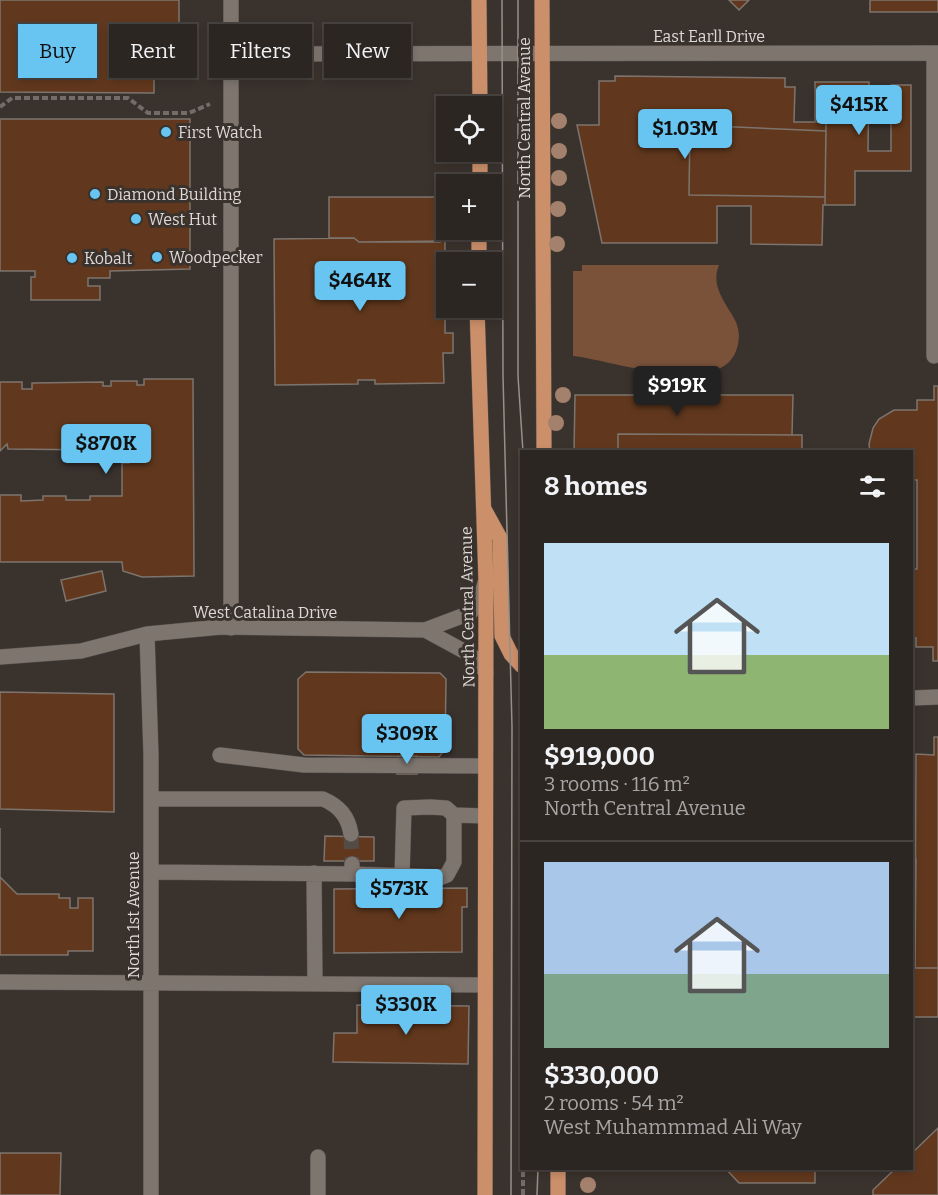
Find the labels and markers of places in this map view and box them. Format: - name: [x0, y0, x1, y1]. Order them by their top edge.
- pin: $415K: [817, 85, 901, 136]
- pin: $1.03M: [636, 109, 734, 160]
- place label: First Watch: [178, 123, 262, 142]
- marker: First Watch: [159, 125, 173, 139]
- place label: Diamond Building: [107, 185, 242, 204]
- marker: Diamond Building: [88, 187, 102, 201]
- place label: West Hut: [148, 210, 217, 229]
- marker: West Hut: [129, 212, 143, 226]
- place label: Woodpecker: [169, 248, 263, 267]
- place label: Kobalt: [84, 249, 132, 268]
- marker: Woodpecker: [150, 250, 164, 264]
- marker: Kobalt: [65, 251, 79, 265]
- pin: $464K: [318, 261, 402, 312]
- pin: $919K: [635, 366, 719, 417]
- pin: $870K: [64, 424, 148, 475]
- pin: $309K: [365, 714, 449, 765]
- pin: $573K: [357, 869, 441, 920]
- pin: $330K: [364, 985, 448, 1036]

